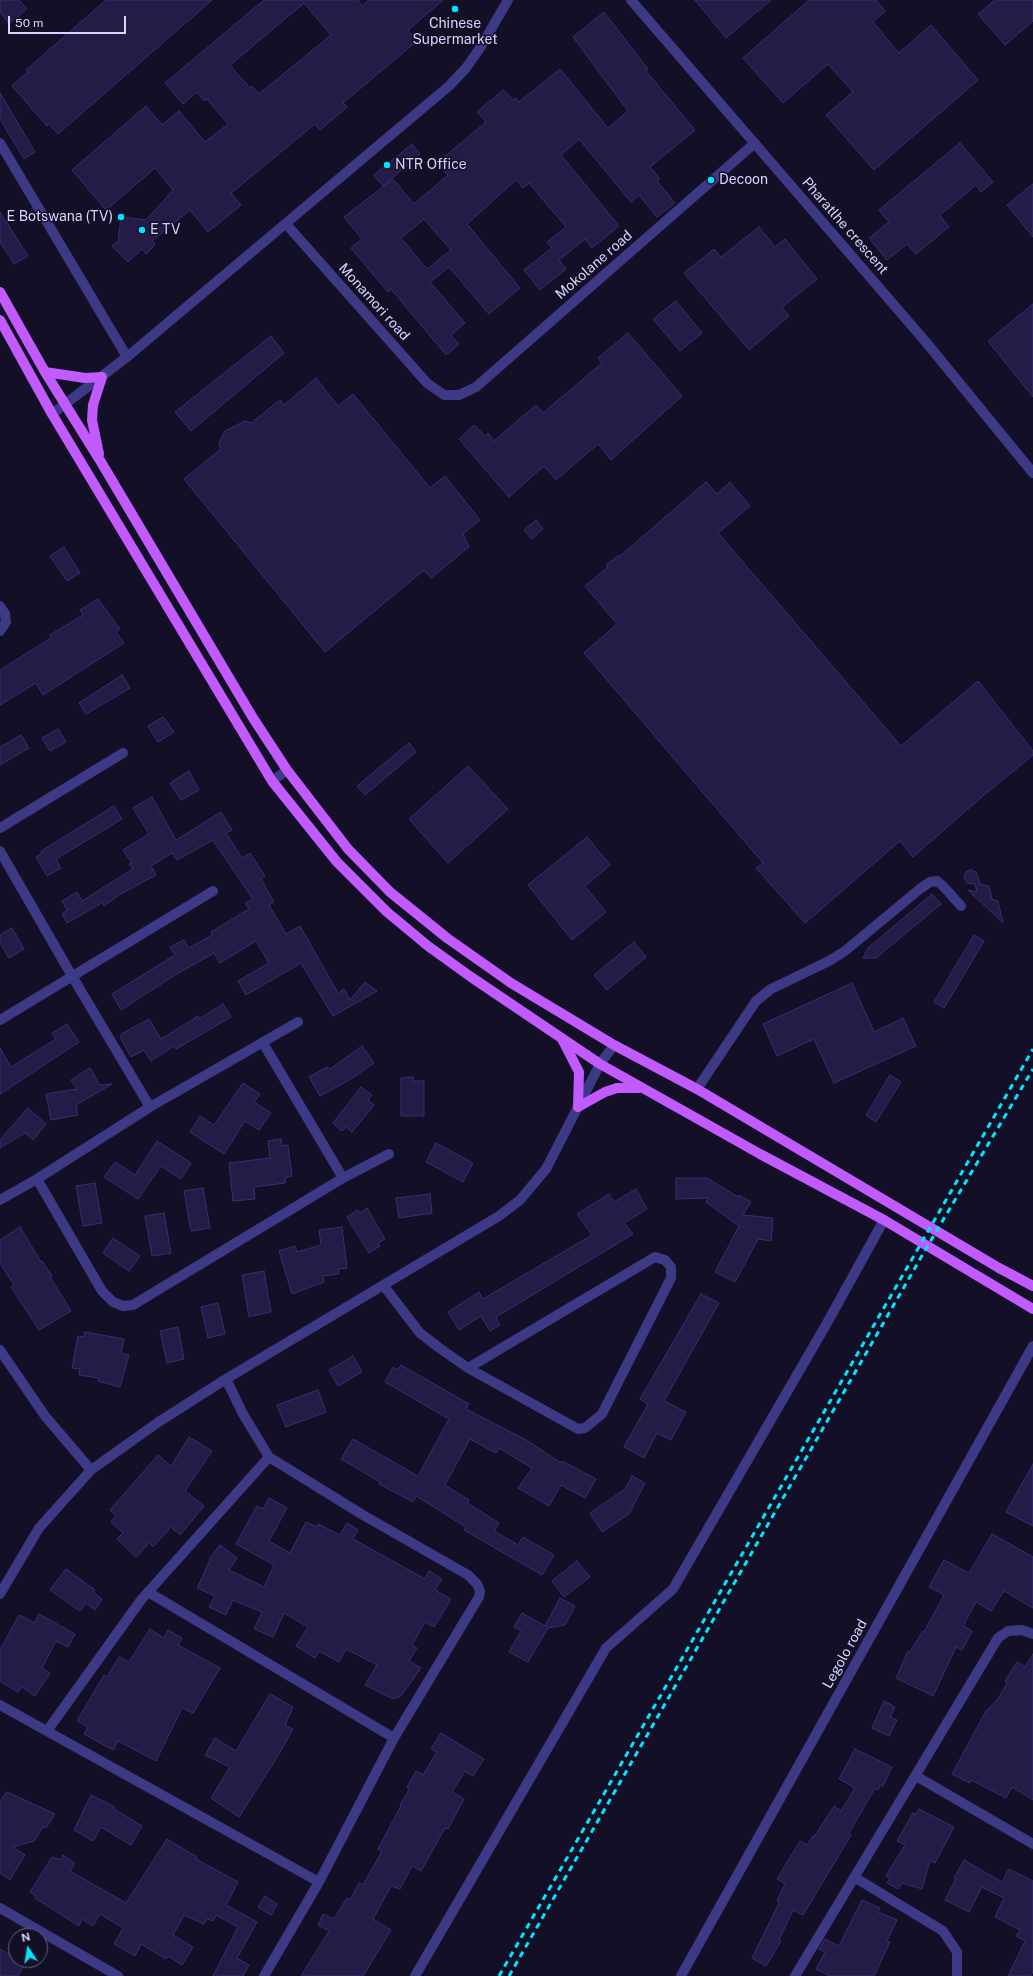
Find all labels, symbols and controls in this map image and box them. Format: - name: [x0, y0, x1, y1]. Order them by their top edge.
- marker: Chinese Supermarket: [450, 4, 460, 14]
- scale bar: [10, 8, 128, 34]
- text: 50 m: [15, 16, 43, 30]
- place label: Chinese Supermarket: [412, 16, 498, 48]
- place label: NTR Office: [395, 157, 467, 173]
- marker: NTR Office: [382, 160, 392, 170]
- place label: Decoon: [719, 172, 768, 188]
- street label: Pharatlhe crescent: [798, 174, 892, 278]
- marker: Decoon: [706, 175, 716, 185]
- place label: E Botswana (TV): [7, 209, 113, 225]
- marker: E Botswana (TV): [116, 212, 126, 222]
- place label: E TV: [150, 222, 180, 238]
- marker: E TV: [137, 225, 147, 235]
- street label: Mokolane road: [552, 227, 636, 303]
- street label: Monamori road: [335, 260, 413, 344]
- street label: Legolo road: [819, 1616, 871, 1692]
- north arrow: [8, 1928, 48, 1968]
- text: N: [20, 1930, 31, 1944]

